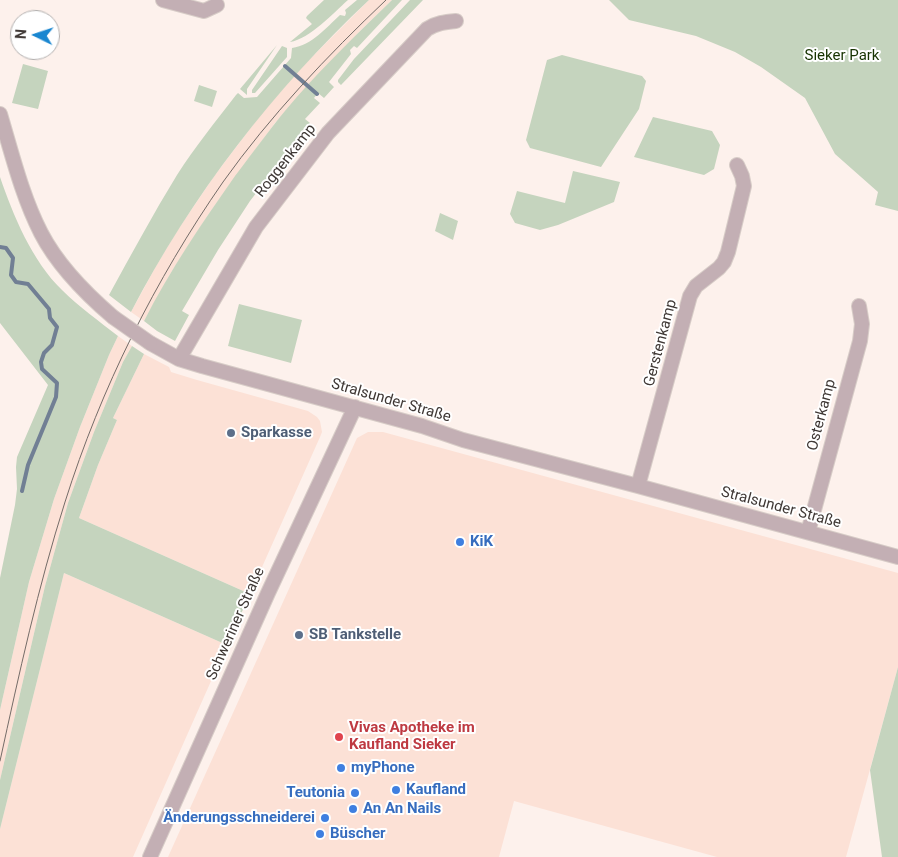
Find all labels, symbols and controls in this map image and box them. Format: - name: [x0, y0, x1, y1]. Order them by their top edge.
- north arrow: [10, 10, 60, 60]
- text: N: [13, 29, 29, 40]
- park label: Sieker Park: [805, 47, 879, 65]
- street label: Roggenkamp: [252, 121, 320, 201]
- street label: Gerstenkamp: [641, 297, 681, 389]
- street label: Stralsunder Straße: [329, 375, 453, 427]
- street label: Osterkamp: [804, 377, 840, 453]
- place label: Sparkasse: [241, 424, 312, 442]
- marker: Sparkasse: [225, 427, 237, 439]
- street label: Stralsunder Straße: [719, 483, 843, 533]
- place label: KiK: [470, 533, 493, 551]
- marker: KiK: [454, 536, 466, 548]
- street label: Schweriner Straße: [203, 565, 269, 683]
- place label: SB Tankstelle: [309, 626, 401, 644]
- marker: SB Tankstelle: [293, 629, 305, 641]
- place label: Vivas Apotheke im Kaufland Sieker: [349, 719, 475, 754]
- marker: Vivas Apotheke im Kaufland Sieker: [333, 731, 345, 743]
- place label: myPhone: [351, 759, 415, 777]
- marker: myPhone: [335, 762, 347, 774]
- place label: Kaufland: [406, 781, 466, 799]
- place label: Teutonia: [286, 784, 345, 802]
- marker: Kaufland: [390, 784, 402, 796]
- marker: Teutonia: [349, 787, 361, 799]
- place label: An An Nails: [363, 800, 441, 818]
- marker: An An Nails: [347, 803, 359, 815]
- place label: Änderungsschneiderei: [163, 809, 315, 827]
- marker: Änderungsschneiderei: [319, 812, 331, 824]
- place label: Büscher: [330, 825, 385, 843]
- marker: Büscher: [314, 828, 326, 840]

